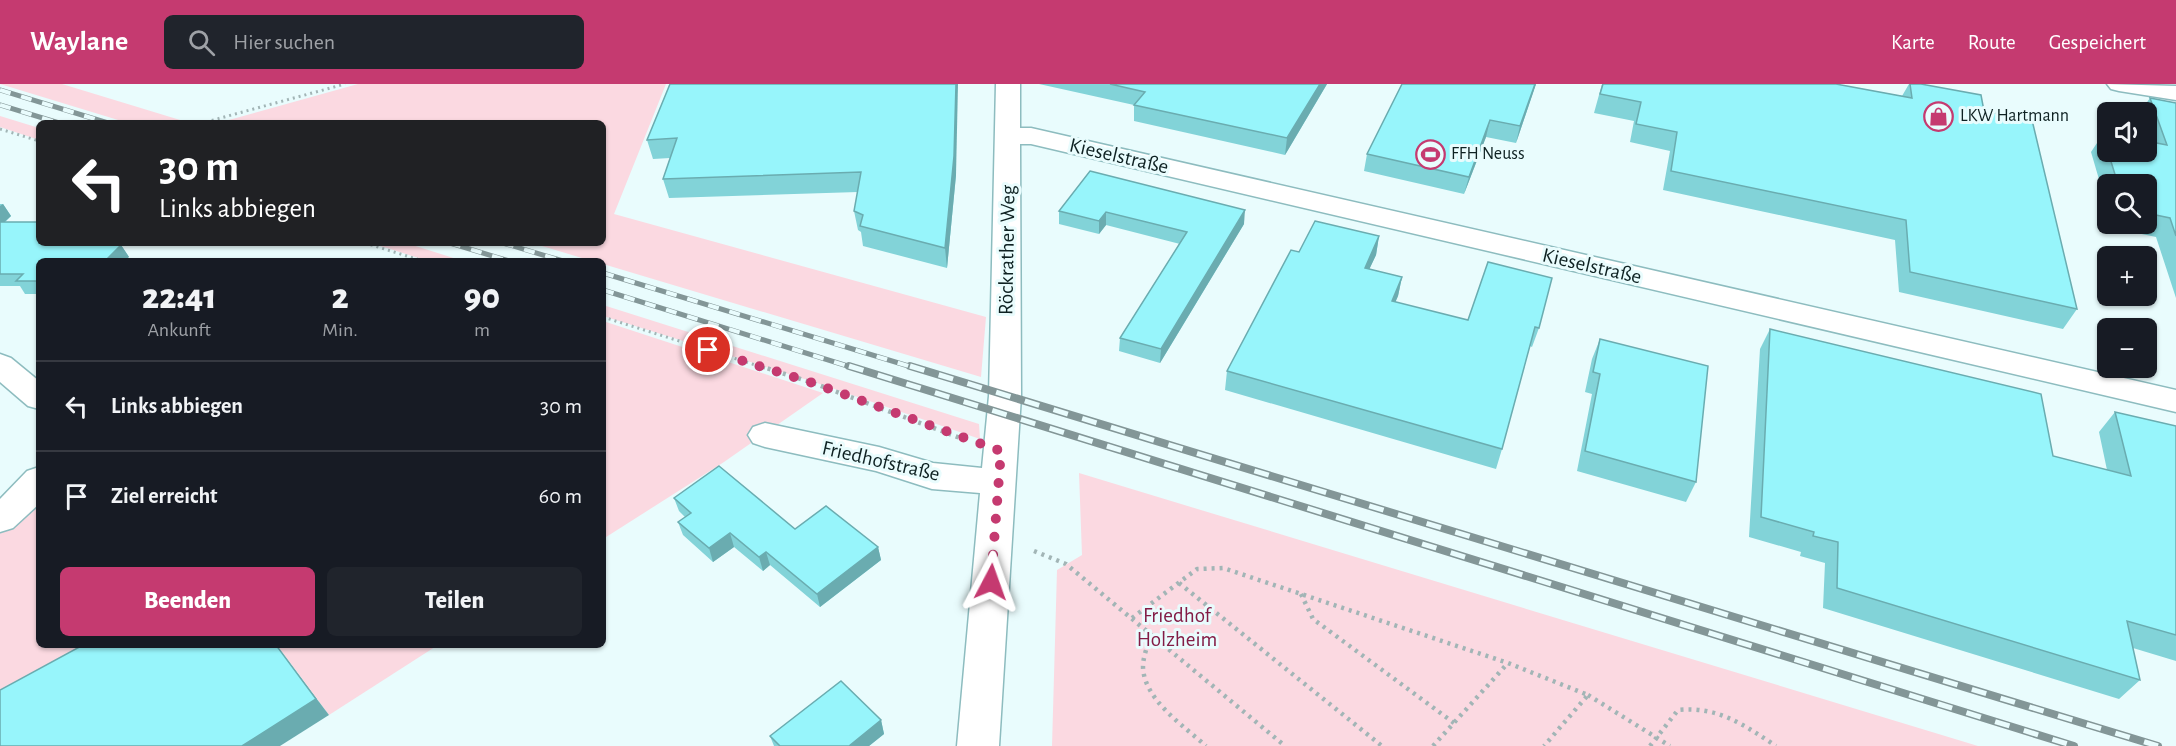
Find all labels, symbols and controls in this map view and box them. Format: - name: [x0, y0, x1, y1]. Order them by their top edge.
- search box: [164, 15, 584, 69]
- icon: search: [185, 26, 218, 59]
- text: Waylane: [30, 28, 128, 56]
- text: Hier suchen: [233, 31, 335, 53]
- text: Karte: [1891, 32, 1935, 53]
- text: Route: [1968, 32, 2016, 53]
- text: Gespeichert: [2049, 32, 2146, 53]
- shop icon: LKW Hartmann: [1923, 100, 1955, 132]
- map controls: [2097, 102, 2157, 378]
- button: sound: [2097, 102, 2157, 162]
- place label: LKW Hartmann: [1960, 107, 2069, 125]
- street label: Kieselstraße: [1067, 134, 1171, 178]
- sports icon: FFH Neuss: [1414, 138, 1446, 170]
- icon: left: [60, 144, 138, 222]
- place label: FFH Neuss: [1451, 145, 1525, 163]
- text: 30 m: [159, 146, 239, 188]
- button: search: [2097, 174, 2157, 234]
- street label: Röckrather Weg: [995, 184, 1019, 315]
- text: Links abbiegen: [159, 195, 316, 222]
- street label: Kieselstraße: [1540, 244, 1644, 288]
- button: +: [2097, 246, 2157, 306]
- text: 22:41: [142, 279, 216, 315]
- text: 2: [331, 279, 349, 315]
- text: 90: [464, 279, 500, 315]
- button: −: [2097, 318, 2157, 378]
- text: Ankunft: [147, 320, 211, 340]
- text: Min.: [322, 320, 358, 340]
- text: m: [474, 320, 490, 340]
- pin: [682, 324, 733, 375]
- icon: arrive: [691, 333, 724, 366]
- icon: left: [60, 390, 93, 423]
- text: Links abbiegen: [111, 395, 243, 417]
- text: 30 m: [540, 395, 582, 417]
- street label: Friedhofstraße: [820, 437, 942, 485]
- icon: arrive: [60, 480, 93, 513]
- text: Ziel erreicht: [111, 485, 218, 507]
- text: 60 m: [539, 485, 582, 507]
- position arrow: [959, 550, 1023, 614]
- button: Beenden: [60, 567, 315, 636]
- button: Teilen: [327, 567, 582, 636]
- park label: Friedhof Holzheim: [1137, 605, 1217, 650]

